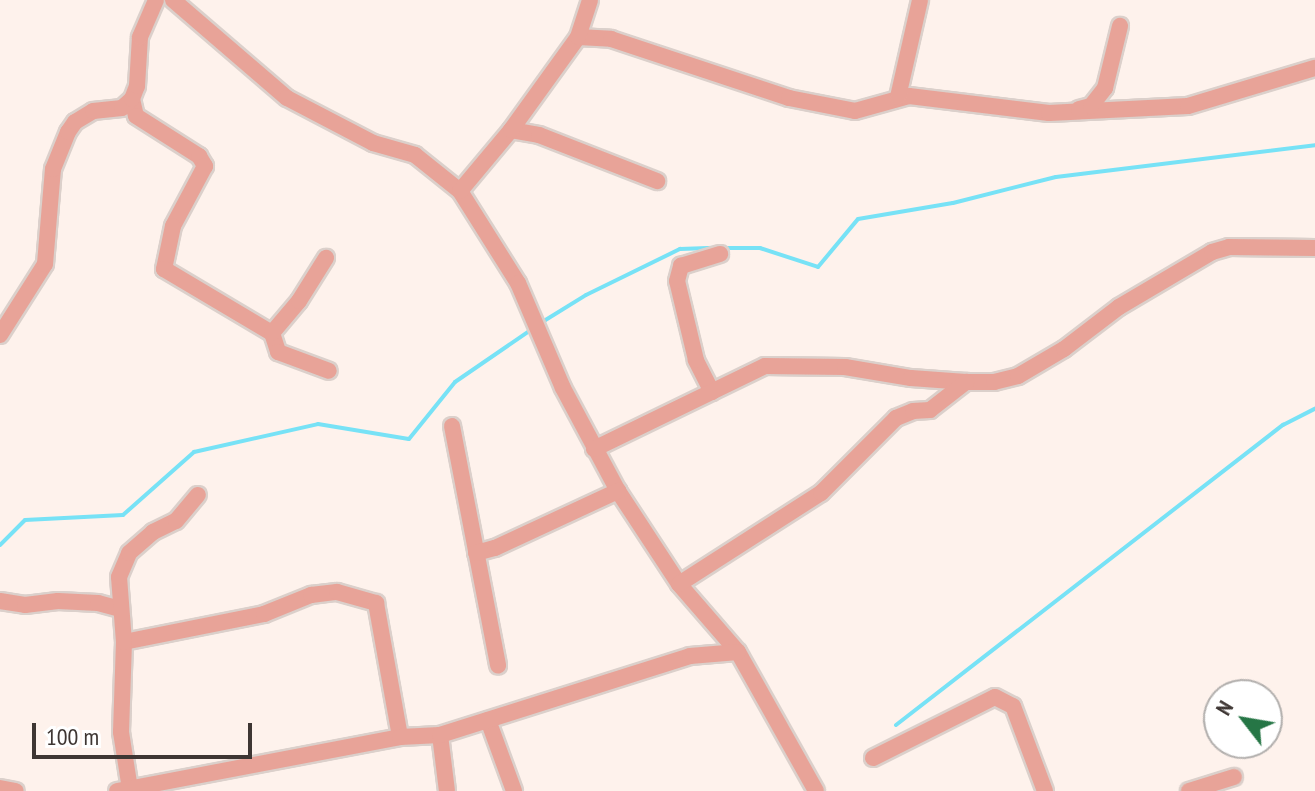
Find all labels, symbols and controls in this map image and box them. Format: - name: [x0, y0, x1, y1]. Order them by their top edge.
- north arrow: [1203, 679, 1283, 759]
- text: N: [1209, 695, 1239, 720]
- scale bar: [36, 707, 256, 757]
- text: 100 m: [46, 721, 99, 752]

